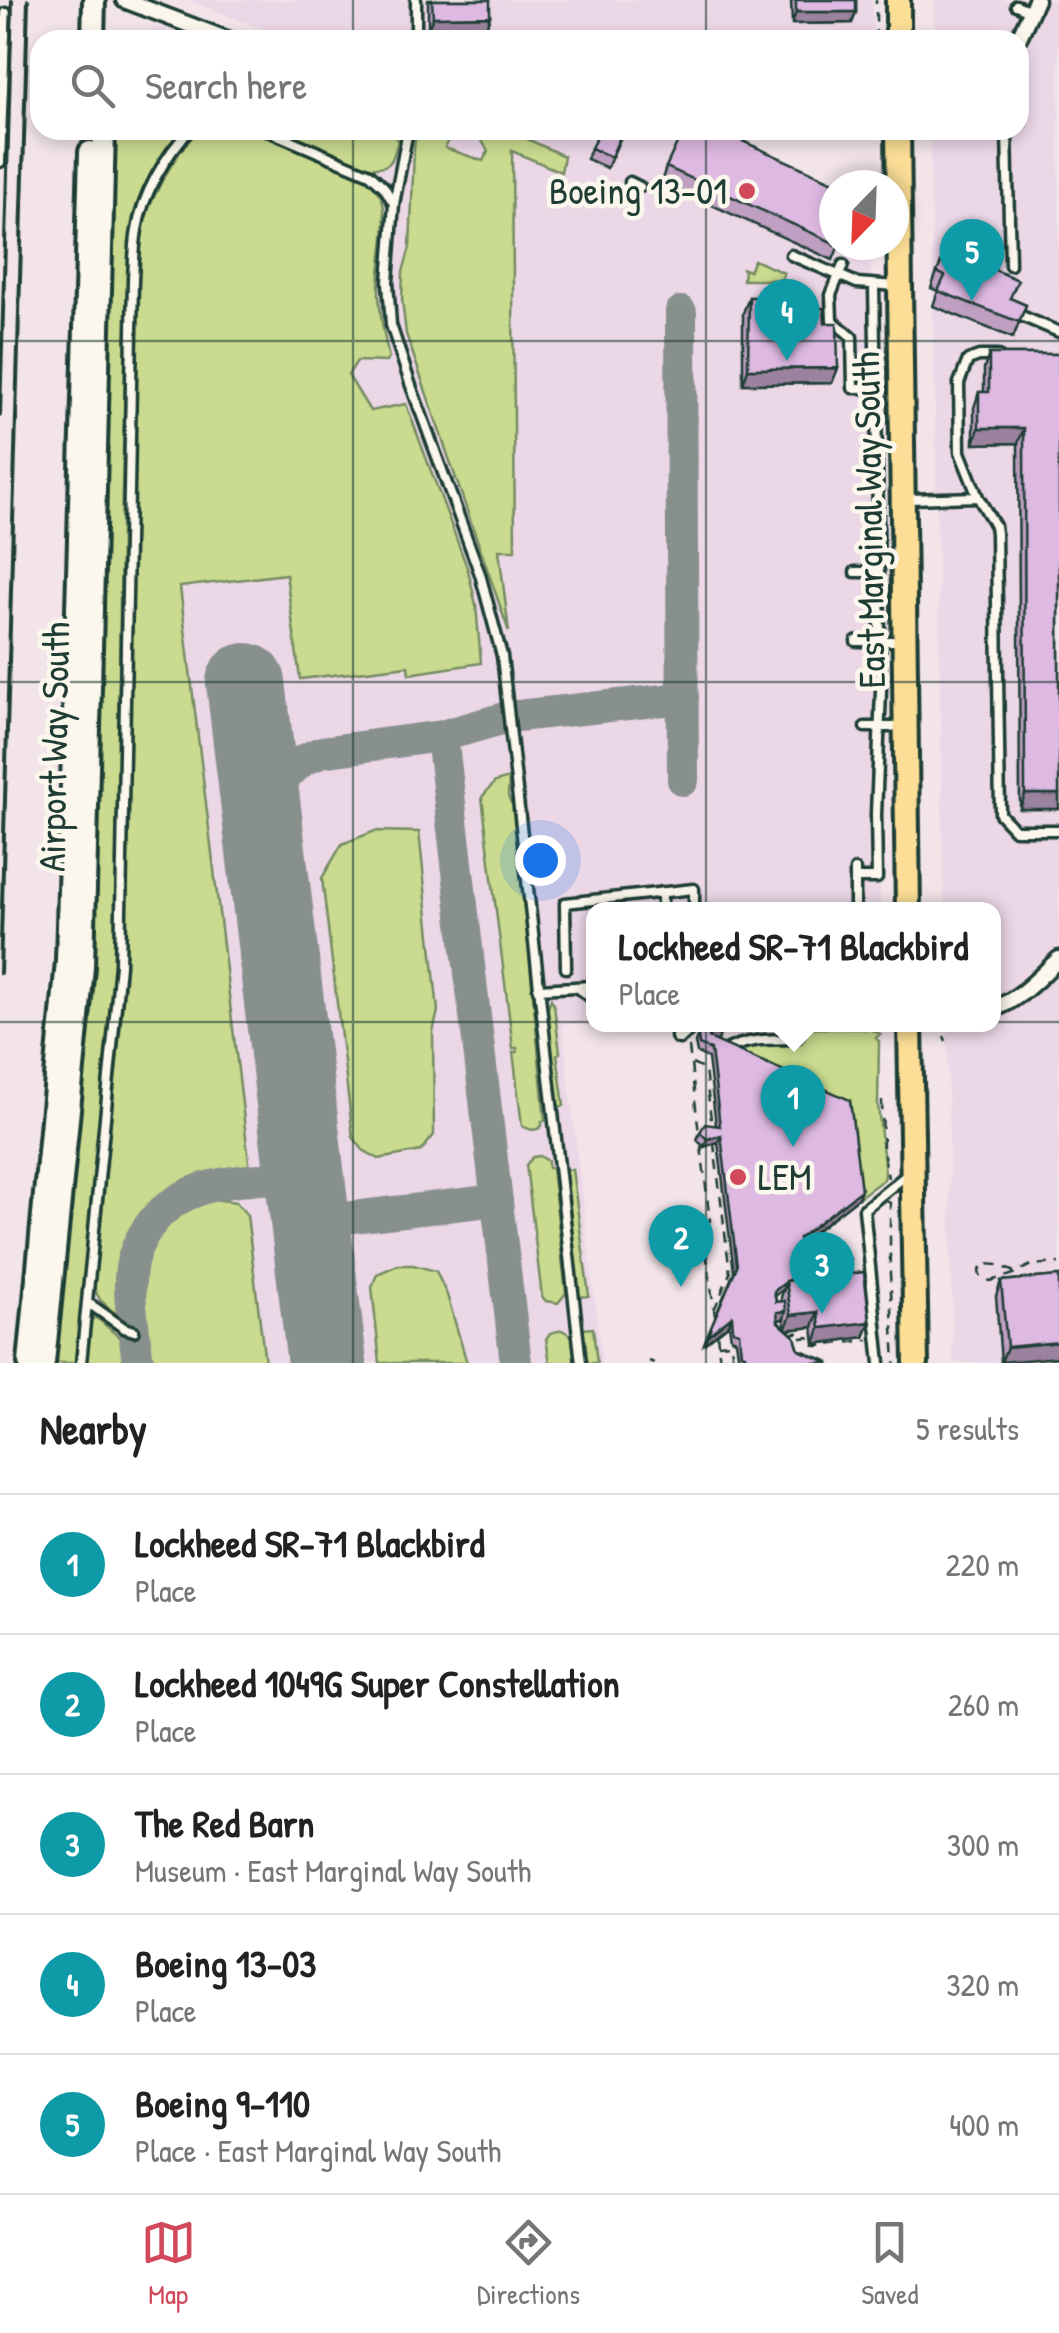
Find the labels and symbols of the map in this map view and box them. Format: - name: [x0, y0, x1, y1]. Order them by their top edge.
- place label: Boeing 13-01: [549, 164, 727, 216]
- north arrow: [819, 170, 909, 260]
- marker: Boeing 13-01: [736, 180, 758, 202]
- pin: 5: [940, 218, 1004, 301]
- pin: 4: [754, 278, 820, 361]
- street label: East Marginal Way South: [839, 351, 897, 689]
- street label: Airport Way South: [25, 622, 81, 872]
- your location: [515, 835, 566, 886]
- pin: 1: [760, 1064, 826, 1147]
- place label: LEM: [758, 1150, 812, 1202]
- marker: LEM: [727, 1166, 749, 1188]
- pin: 2: [648, 1204, 714, 1287]
- pin: 3: [790, 1232, 854, 1314]

